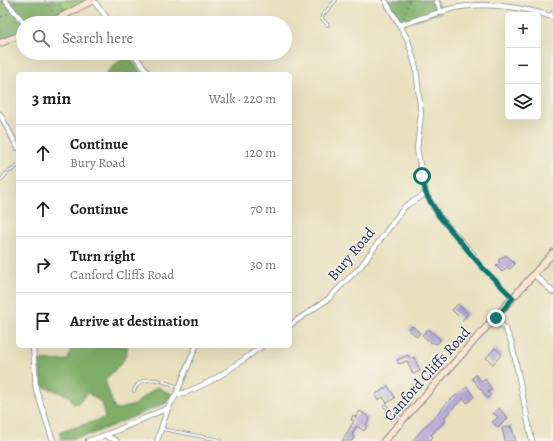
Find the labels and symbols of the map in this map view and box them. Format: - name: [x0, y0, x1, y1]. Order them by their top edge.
- route start: [413, 167, 431, 185]
- street label: Bury Road: [323, 222, 380, 285]
- route end: [487, 309, 505, 327]
- street label: Canford Cliffs Road: [379, 322, 475, 425]

